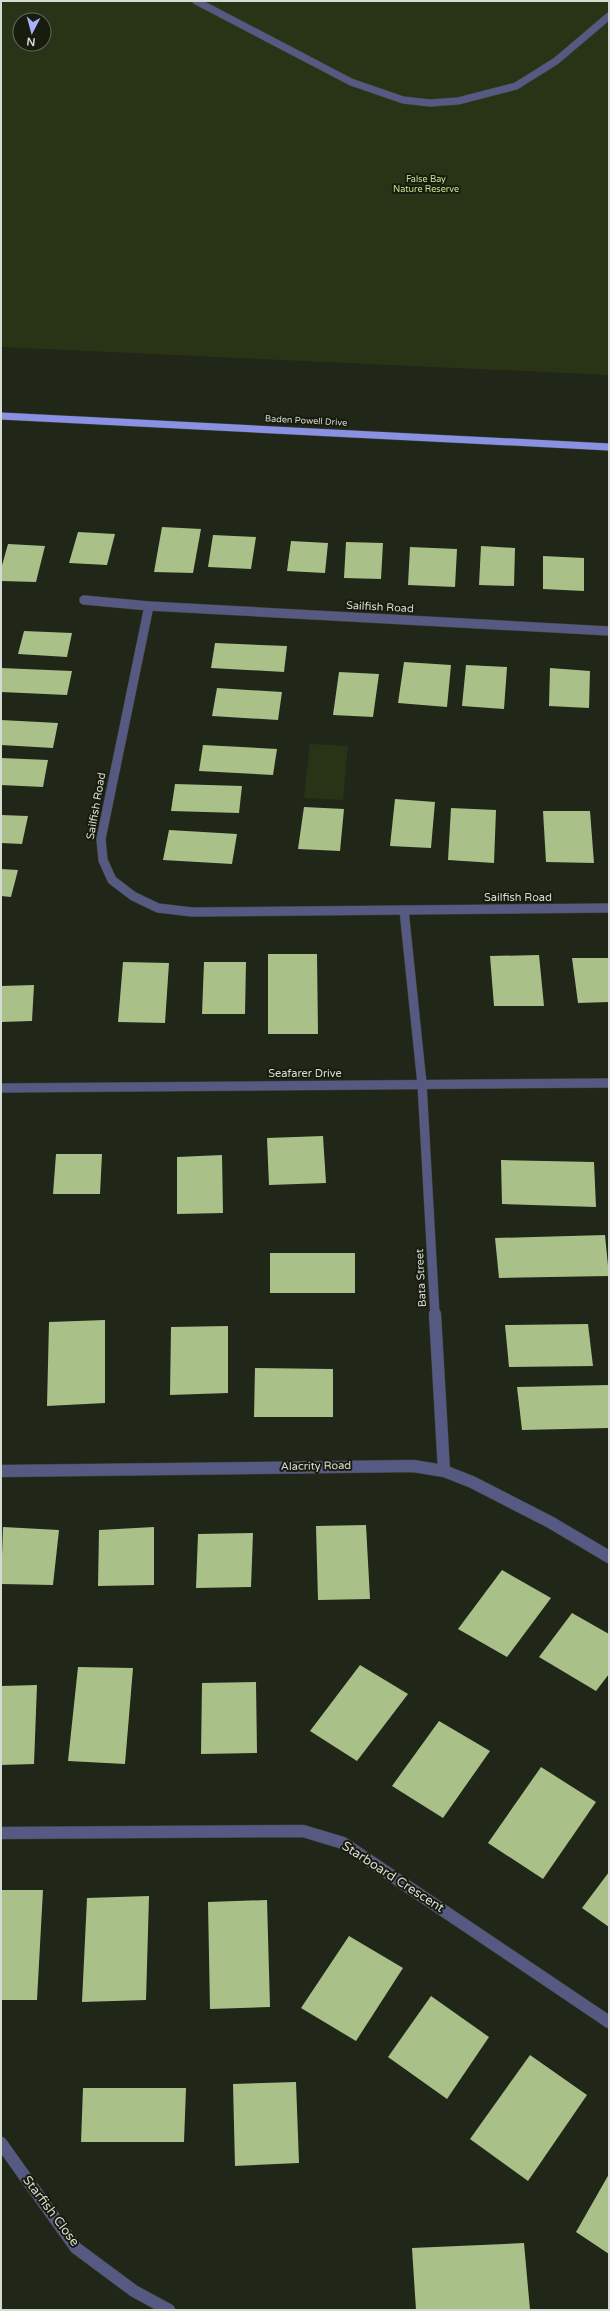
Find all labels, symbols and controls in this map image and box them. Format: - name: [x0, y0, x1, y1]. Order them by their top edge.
- north arrow: [12, 12, 52, 52]
- text: N: [26, 35, 36, 48]
- park label: False Bay Nature Reserve: [393, 174, 459, 195]
- street label: Baden Powell Drive: [265, 413, 347, 429]
- street label: Sailfish Road: [346, 599, 414, 615]
- street label: Sailfish Road: [84, 771, 108, 841]
- street label: Sailfish Road: [484, 891, 552, 904]
- street label: Seafarer Drive: [268, 1067, 342, 1080]
- street label: Bata Street: [413, 1249, 429, 1307]
- street label: Alacrity Road: [281, 1459, 351, 1473]
- street label: Starboard Crescent: [339, 1838, 447, 1916]
- street label: Starfish Close: [19, 2172, 83, 2250]

